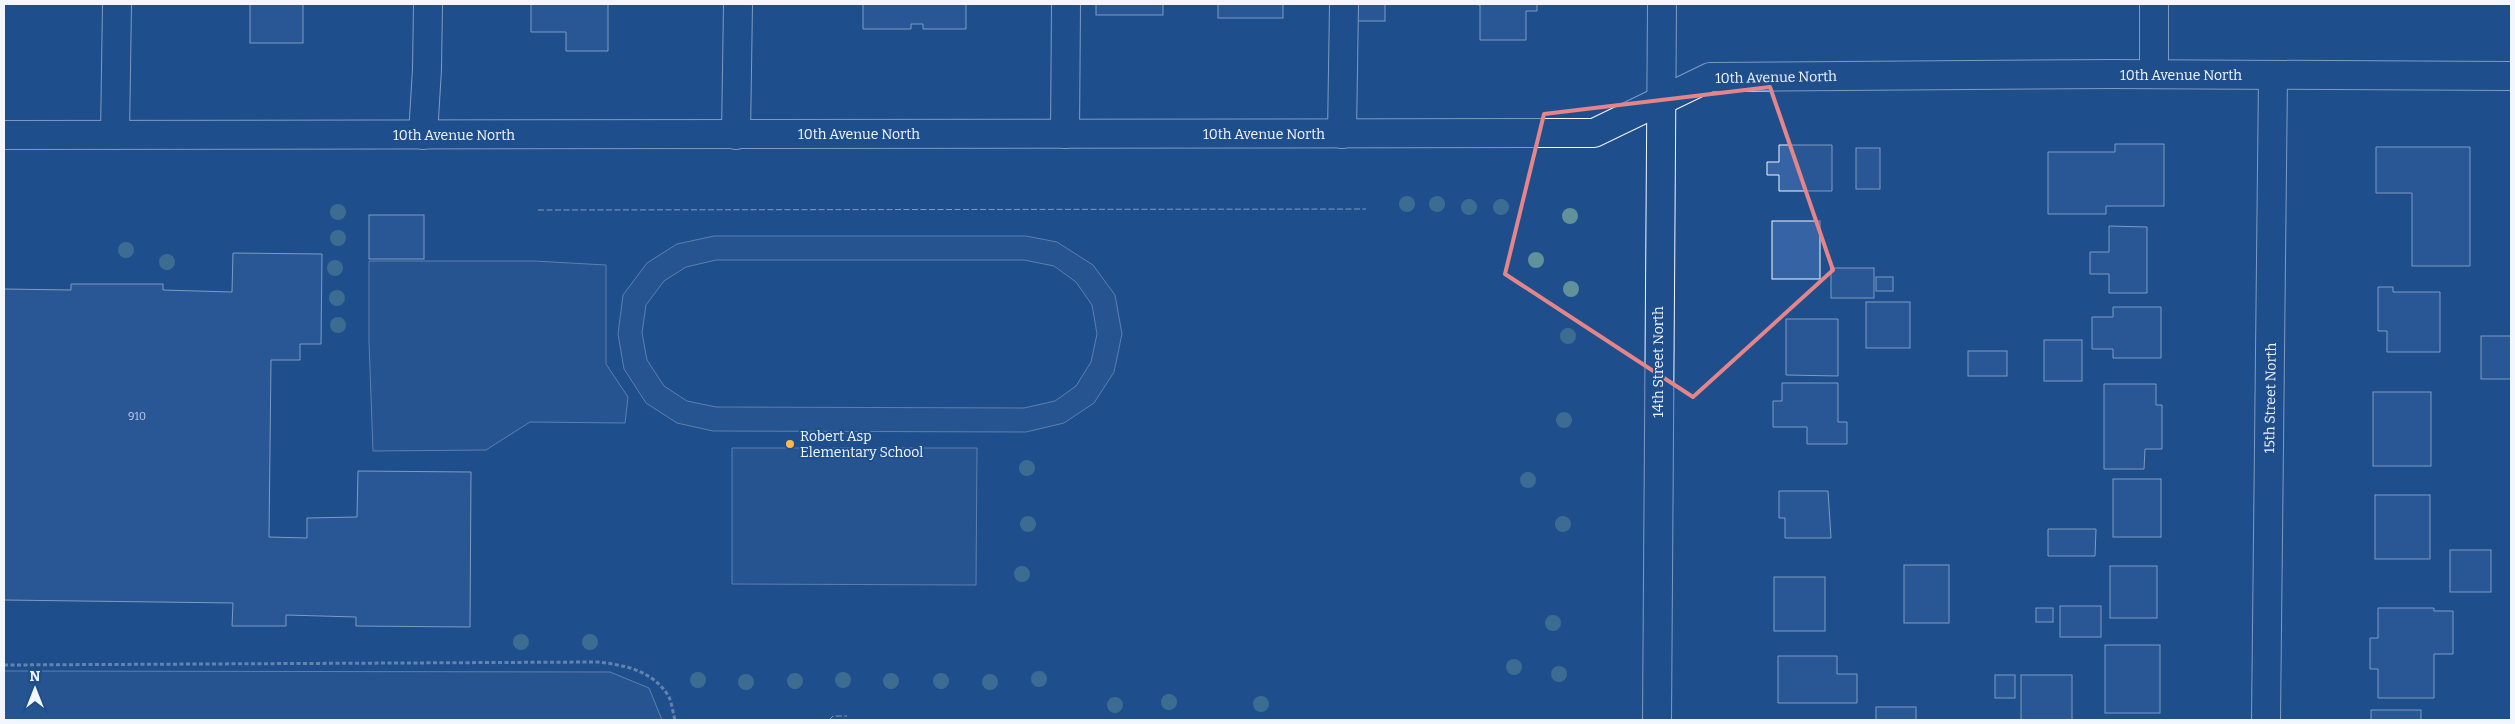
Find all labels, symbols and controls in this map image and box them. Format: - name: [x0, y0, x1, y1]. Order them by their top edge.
- street label: 10th Avenue North: [2120, 67, 2242, 84]
- street label: 10th Avenue North: [1715, 68, 1837, 87]
- street label: 10th Avenue North: [798, 126, 920, 143]
- street label: 10th Avenue North: [1203, 126, 1325, 143]
- street label: 10th Avenue North: [393, 127, 515, 144]
- street label: 14th Street North: [1650, 306, 1667, 418]
- street label: 15th Street North: [2261, 342, 2280, 453]
- house number: 910: [128, 410, 146, 423]
- place label: Robert Asp Elementary School: [800, 428, 923, 461]
- marker: Robert Asp Elementary School: [784, 438, 796, 450]
- north arrow: [10, 664, 60, 714]
- text: N: [30, 668, 41, 685]

